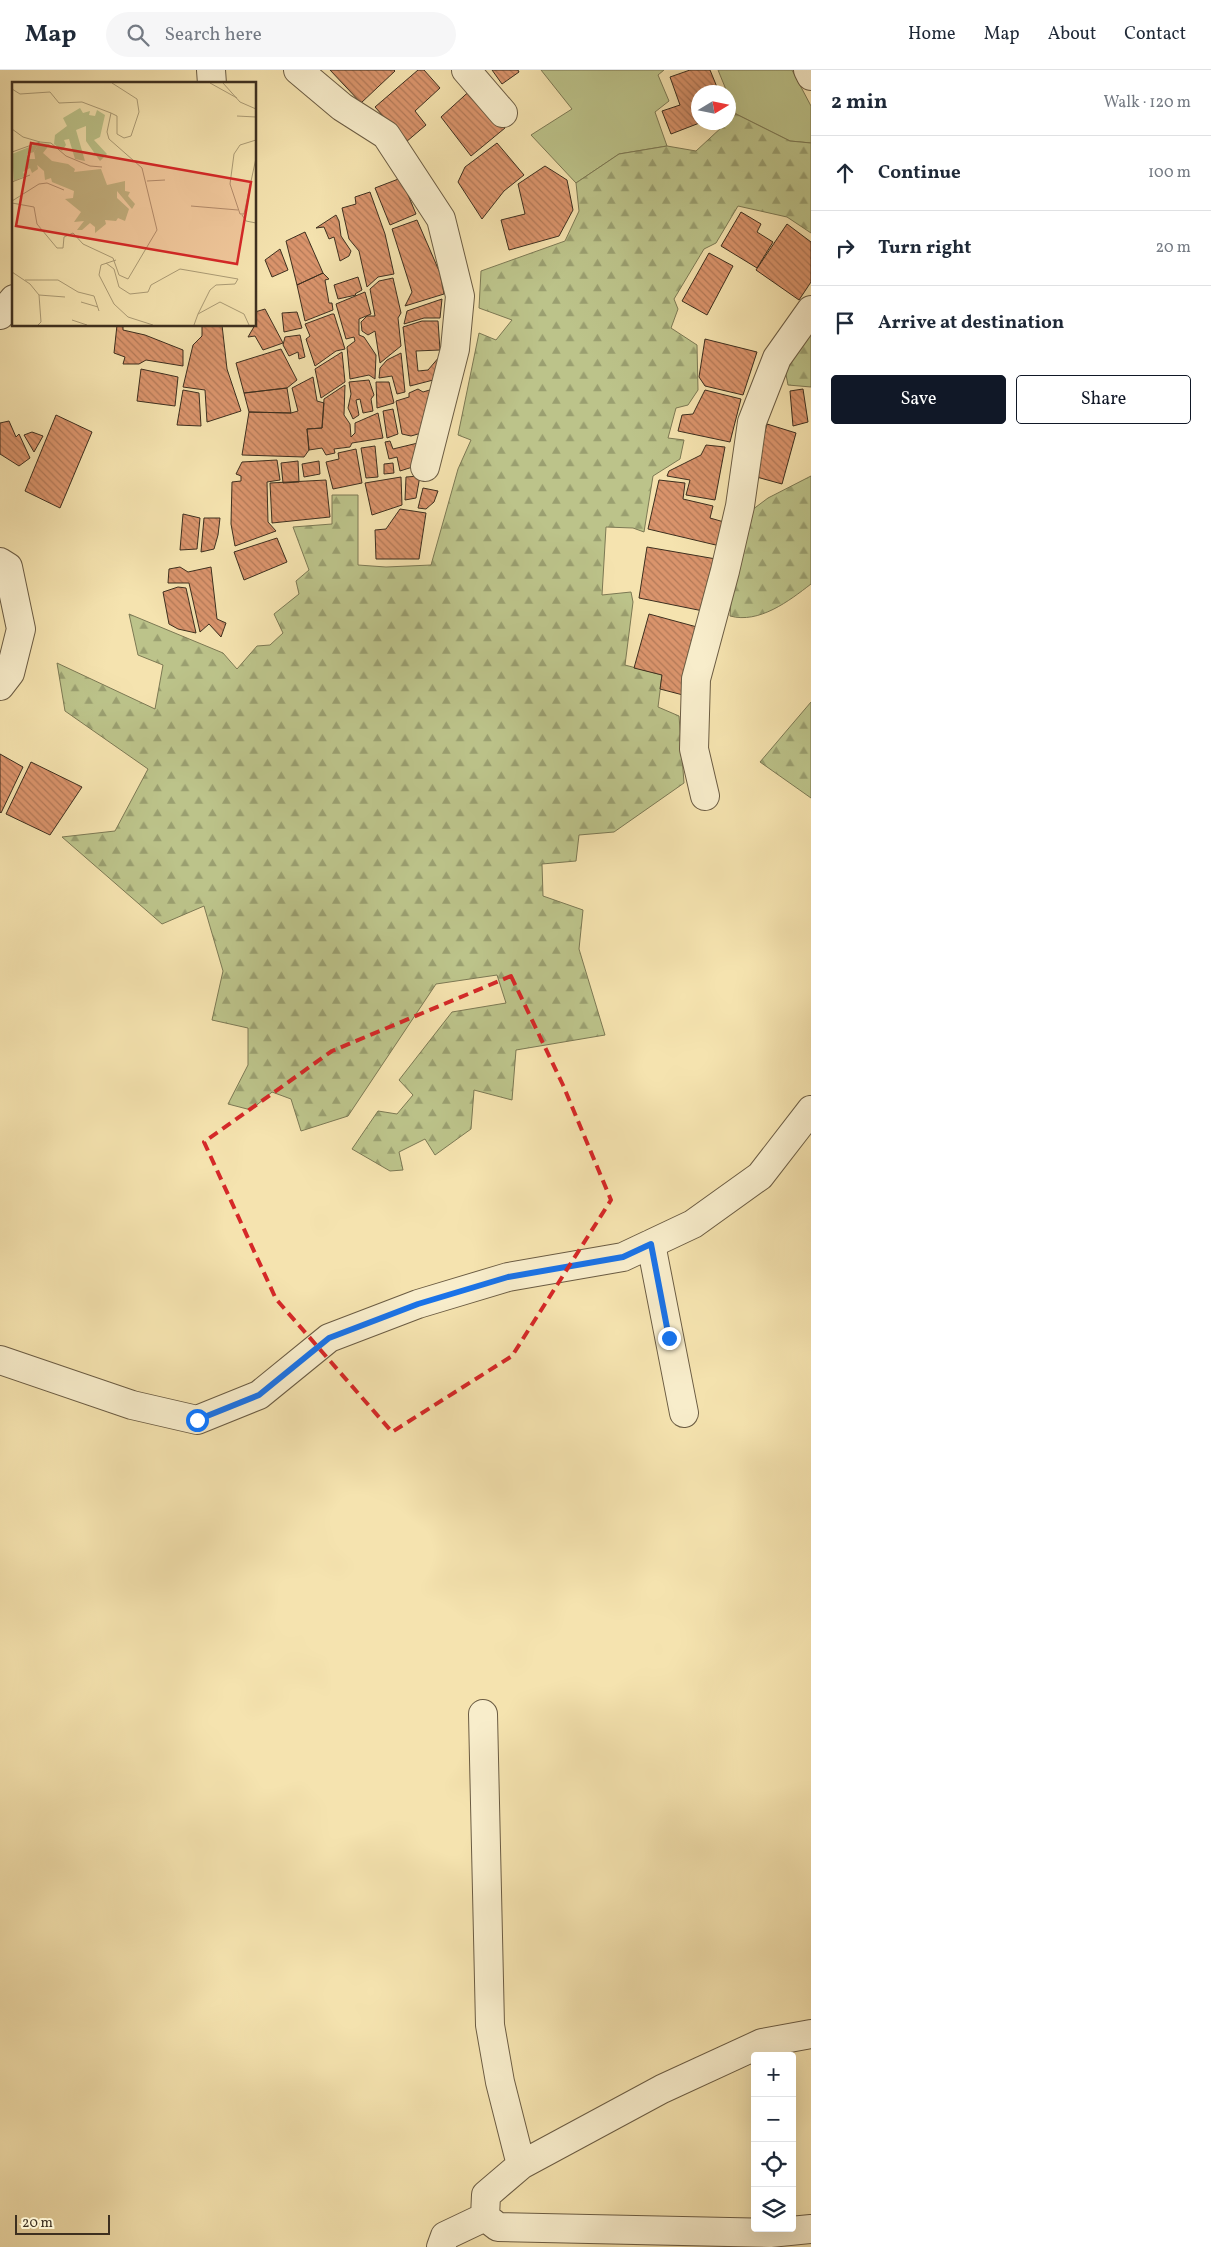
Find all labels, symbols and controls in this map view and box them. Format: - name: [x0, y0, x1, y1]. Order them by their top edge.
- search box: [106, 12, 456, 57]
- text: Map: [25, 18, 76, 52]
- icon: search: [124, 21, 152, 49]
- text: Search here: [164, 22, 262, 48]
- text: Home: [908, 22, 956, 47]
- text: Map: [984, 22, 1020, 47]
- text: About: [1048, 22, 1096, 47]
- text: Contact: [1124, 22, 1186, 47]
- inset map: [12, 82, 256, 326]
- north arrow: [691, 85, 736, 130]
- text: 2 min: [831, 88, 888, 117]
- text: Walk · 120 m: [1103, 92, 1191, 114]
- icon: ahead: [831, 159, 859, 187]
- text: Continue: [878, 160, 961, 186]
- text: 100 m: [1148, 162, 1191, 184]
- icon: right: [831, 234, 859, 262]
- text: Turn right: [878, 235, 971, 261]
- text: 20 m: [1156, 237, 1191, 259]
- icon: arrive: [831, 309, 859, 337]
- text: Arrive at destination: [878, 310, 1064, 336]
- button: Save: [831, 375, 1006, 424]
- button: Share: [1016, 375, 1191, 424]
- route end: [658, 1327, 681, 1350]
- route start: [186, 1409, 209, 1432]
- map controls: [751, 2052, 796, 2232]
- button: +: [751, 2052, 796, 2097]
- button: −: [751, 2097, 796, 2142]
- button: locate: [751, 2142, 796, 2187]
- button: layers: [751, 2187, 796, 2232]
- scale bar: [15, 2212, 110, 2235]
- text: 20 m: [22, 2214, 53, 2233]

